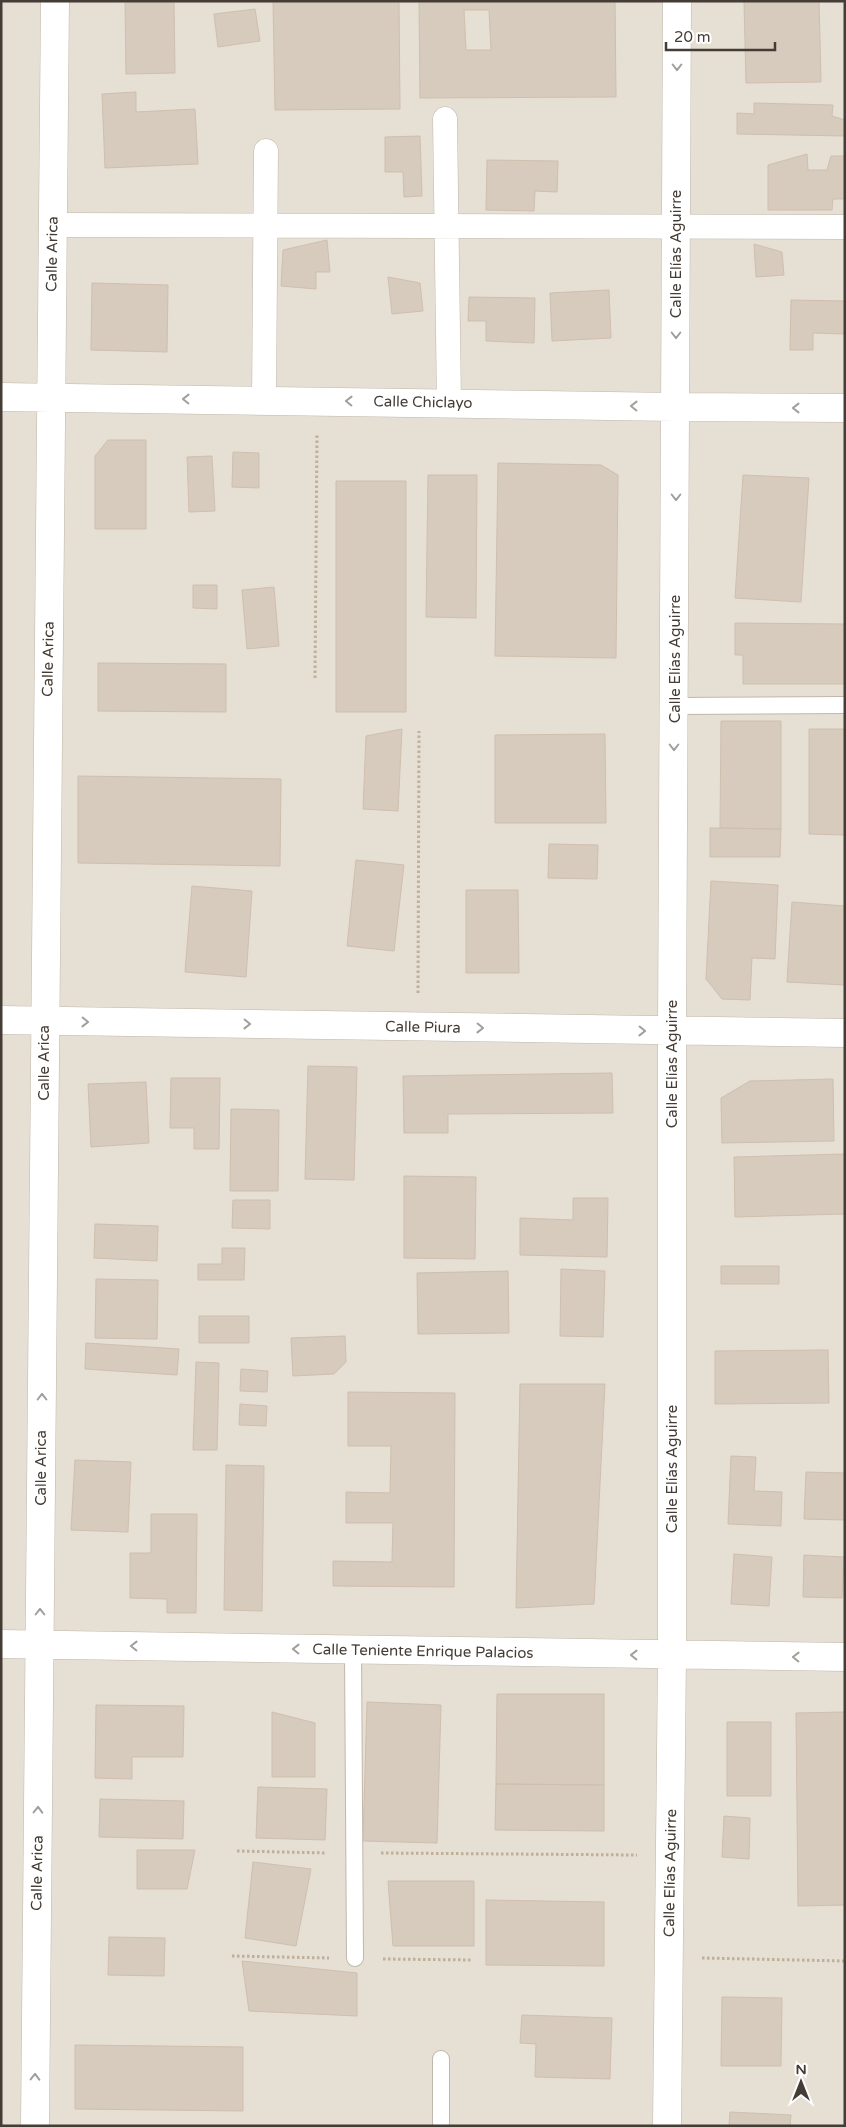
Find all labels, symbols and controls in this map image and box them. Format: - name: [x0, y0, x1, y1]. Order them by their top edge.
- scale bar: [666, 20, 775, 52]
- text: 20 m: [674, 28, 711, 46]
- one-way arrow: [672, 64, 682, 72]
- street label: Calle Elías Aguirre: [667, 190, 685, 318]
- street label: Calle Arica: [42, 216, 62, 292]
- one-way arrow: [671, 332, 681, 339]
- street label: Calle Chiclayo: [373, 392, 473, 412]
- one-way arrow: [182, 394, 190, 404]
- one-way arrow: [344, 396, 352, 406]
- one-way arrow: [629, 401, 637, 412]
- one-way arrow: [792, 403, 800, 413]
- one-way arrow: [670, 494, 681, 502]
- street label: Calle Elías Aguirre: [666, 595, 684, 723]
- street label: Calle Arica: [38, 621, 58, 697]
- one-way arrow: [669, 744, 679, 752]
- street label: Calle Elías Aguirre: [663, 1000, 681, 1128]
- one-way arrow: [81, 1016, 89, 1027]
- street label: Calle Piura: [385, 1017, 461, 1037]
- one-way arrow: [244, 1019, 252, 1029]
- one-way arrow: [476, 1023, 484, 1033]
- street label: Calle Arica: [35, 1025, 53, 1101]
- one-way arrow: [639, 1026, 647, 1036]
- one-way arrow: [37, 1393, 47, 1400]
- street label: Calle Elías Aguirre: [663, 1405, 681, 1533]
- street label: Calle Arica: [32, 1430, 50, 1506]
- one-way arrow: [35, 1608, 45, 1616]
- street label: Calle Teniente Enrique Palacios: [312, 1640, 534, 1662]
- one-way arrow: [129, 1641, 137, 1651]
- one-way arrow: [292, 1643, 300, 1654]
- one-way arrow: [629, 1650, 637, 1660]
- one-way arrow: [792, 1652, 800, 1662]
- one-way arrow: [33, 1805, 43, 1813]
- street label: Calle Elías Aguirre: [660, 1809, 680, 1937]
- street label: Calle Arica: [27, 1835, 47, 1911]
- north arrow: [776, 2057, 826, 2107]
- text: N: [795, 2061, 807, 2078]
- one-way arrow: [30, 2073, 40, 2080]

